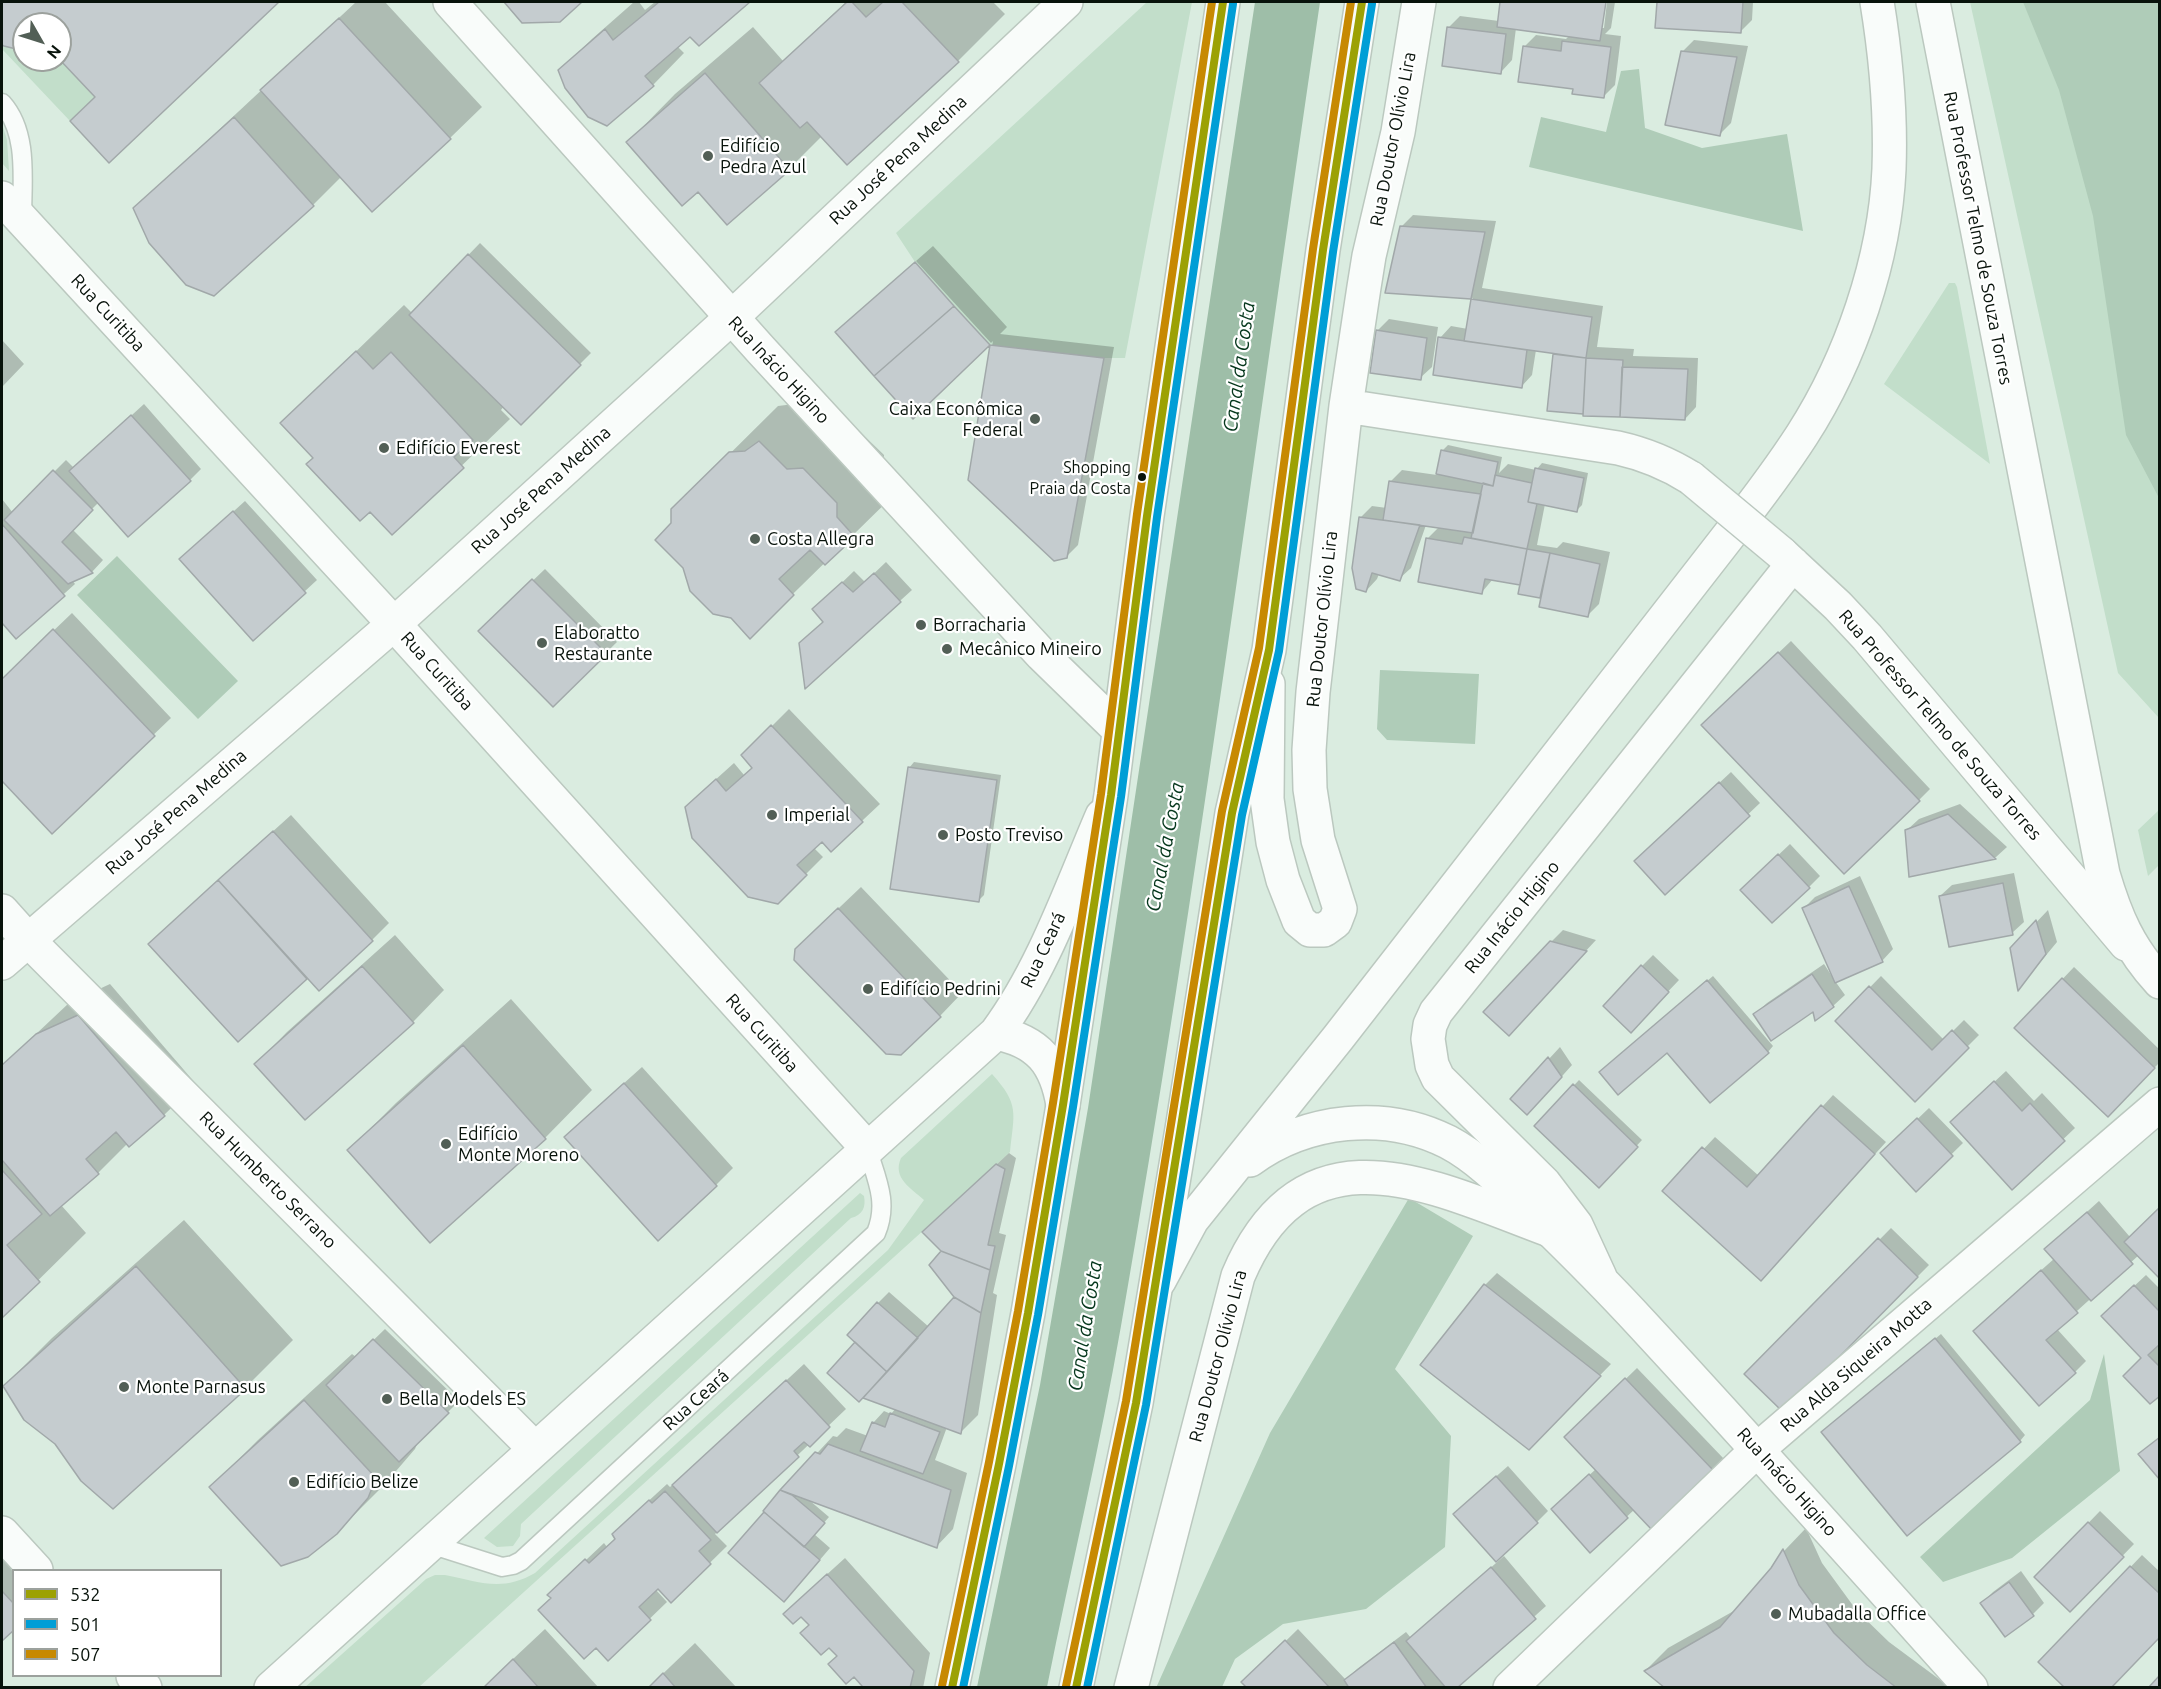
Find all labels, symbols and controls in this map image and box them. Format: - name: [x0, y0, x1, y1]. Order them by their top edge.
- north arrow: [12, 12, 72, 72]
- text: N: [44, 42, 65, 62]
- street label: Rua Doutor Olívio Lira: [1365, 50, 1421, 228]
- street label: Rua Professor Telmo de Souza Torres: [1939, 90, 2017, 386]
- street label: Rua José Pena Medina: [825, 91, 971, 229]
- place label: Edifício Pedra Azul: [720, 135, 806, 178]
- marker: Edifício Pedra Azul: [701, 149, 715, 163]
- street label: Rua Curitiba: [67, 270, 149, 356]
- water label: Canal da Costa: [1218, 300, 1260, 434]
- street label: Rua Inácio Higino: [724, 312, 834, 428]
- place label: Caixa Econômica Federal: [889, 398, 1023, 440]
- marker: Caixa Econômica Federal: [1028, 412, 1042, 426]
- street label: Rua José Pena Medina: [467, 422, 615, 558]
- place label: Edifício Everest: [396, 437, 520, 459]
- marker: Edifício Everest: [377, 441, 391, 455]
- place label: Shopping Praia da Costa: [1030, 458, 1131, 496]
- marker: Shopping Praia da Costa: [1136, 471, 1148, 483]
- place label: Costa Allegra: [767, 528, 874, 550]
- street label: Rua Doutor Olívio Lira: [1302, 530, 1342, 708]
- marker: Costa Allegra: [748, 532, 762, 546]
- street label: Rua Professor Telmo de Souza Torres: [1834, 605, 2046, 845]
- place label: Borracharia: [933, 614, 1026, 636]
- marker: Borracharia: [914, 618, 928, 632]
- place label: Elaboratto Restaurante: [554, 622, 653, 664]
- street label: Rua Curitiba: [396, 627, 478, 715]
- marker: Elaboratto Restaurante: [535, 636, 549, 650]
- place label: Mecânico Mineiro: [959, 638, 1102, 660]
- marker: Mecânico Mineiro: [940, 642, 954, 656]
- street label: Rua José Pena Medina: [101, 745, 251, 879]
- water label: Canal da Costa: [1141, 780, 1189, 914]
- place label: Imperial: [784, 804, 850, 826]
- marker: Imperial: [765, 808, 779, 822]
- place label: Posto Treviso: [955, 824, 1063, 846]
- marker: Posto Treviso: [936, 828, 950, 842]
- street label: Rua Inácio Higino: [1460, 856, 1564, 978]
- street label: Rua Ceará: [1016, 909, 1070, 991]
- place label: Edifício Pedrini: [880, 978, 1001, 1000]
- marker: Edifício Pedrini: [861, 982, 875, 996]
- street label: Rua Curitiba: [721, 989, 803, 1077]
- street label: Rua Humberto Serrano: [195, 1107, 341, 1253]
- place label: Edifício Monte Moreno: [458, 1123, 579, 1166]
- marker: Edifício Monte Moreno: [439, 1137, 453, 1151]
- water label: Canal da Costa: [1063, 1259, 1107, 1393]
- street label: Rua Doutor Olívio Lira: [1185, 1268, 1251, 1444]
- street label: Rua Alda Siqueira Motta: [1776, 1293, 1936, 1437]
- street label: Rua Ceará: [659, 1365, 733, 1435]
- place label: Monte Parnasus: [136, 1376, 266, 1398]
- marker: Monte Parnasus: [117, 1380, 131, 1394]
- place label: Bella Models ES: [399, 1388, 526, 1410]
- marker: Bella Models ES: [380, 1392, 394, 1406]
- street label: Rua Inácio Higino: [1733, 1423, 1841, 1541]
- place label: Edifício Belize: [306, 1471, 419, 1493]
- marker: Edifício Belize: [287, 1475, 301, 1489]
- legend: [12, 1569, 222, 1677]
- text: 532: [70, 1584, 100, 1604]
- place label: Mubadalla Office: [1788, 1603, 1927, 1625]
- marker: Mubadalla Office: [1769, 1607, 1783, 1621]
- text: 501: [70, 1614, 100, 1634]
- text: 507: [70, 1644, 100, 1664]

